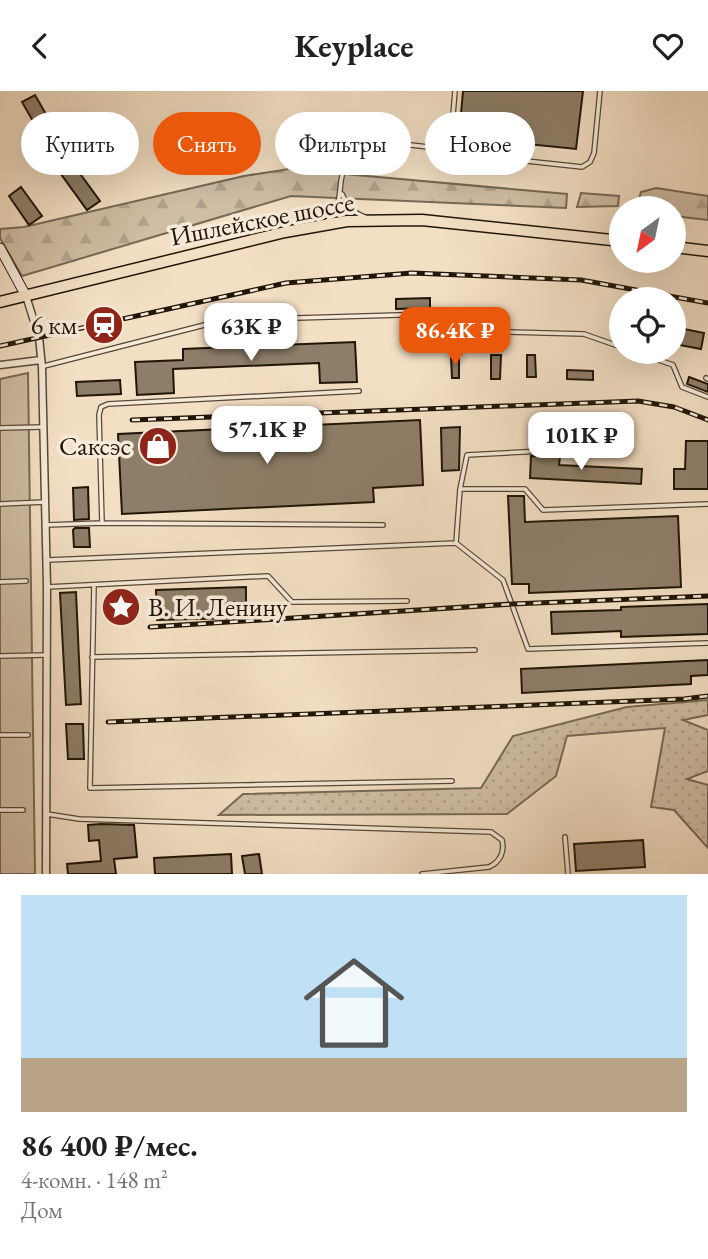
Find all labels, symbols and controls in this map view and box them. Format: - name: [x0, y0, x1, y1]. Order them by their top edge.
- text: Keyplace: [294, 25, 414, 67]
- icon: back: [21, 27, 59, 65]
- icon: heart: [649, 27, 687, 65]
- chip: Купить: [21, 112, 139, 175]
- chip: Снять: [153, 112, 261, 175]
- chip: Фильтры: [275, 112, 411, 175]
- chip: Новое: [425, 112, 535, 175]
- street label: Ишлейское шоссе: [167, 185, 357, 253]
- north arrow: [609, 196, 686, 273]
- map controls: [609, 196, 686, 364]
- button: locate: [609, 287, 686, 364]
- pin: 63K ₽: [202, 303, 300, 363]
- station icon: 6 км: [83, 304, 125, 346]
- pin: 86.4K ₽: [390, 307, 520, 367]
- place label: 6 км: [31, 308, 77, 342]
- text: 63K ₽: [220, 311, 282, 341]
- text: 86.4K ₽: [415, 315, 495, 345]
- pin: 57.1K ₽: [202, 407, 332, 466]
- pin: 101K ₽: [524, 413, 638, 472]
- text: 57.1K ₽: [227, 414, 307, 444]
- text: 101K ₽: [544, 420, 618, 450]
- shop icon: Саксэс: [137, 425, 179, 467]
- place label: Саксэс: [59, 429, 131, 463]
- place icon: В. И. Ленину: [100, 586, 142, 628]
- place label: В. И. Ленину: [148, 590, 288, 624]
- icon: home: [291, 940, 417, 1066]
- text: 86 400 ₽/мес.: [21, 1126, 198, 1165]
- text: 4-комн. · 148 m²: [21, 1165, 168, 1195]
- text: Дом: [21, 1195, 63, 1225]

